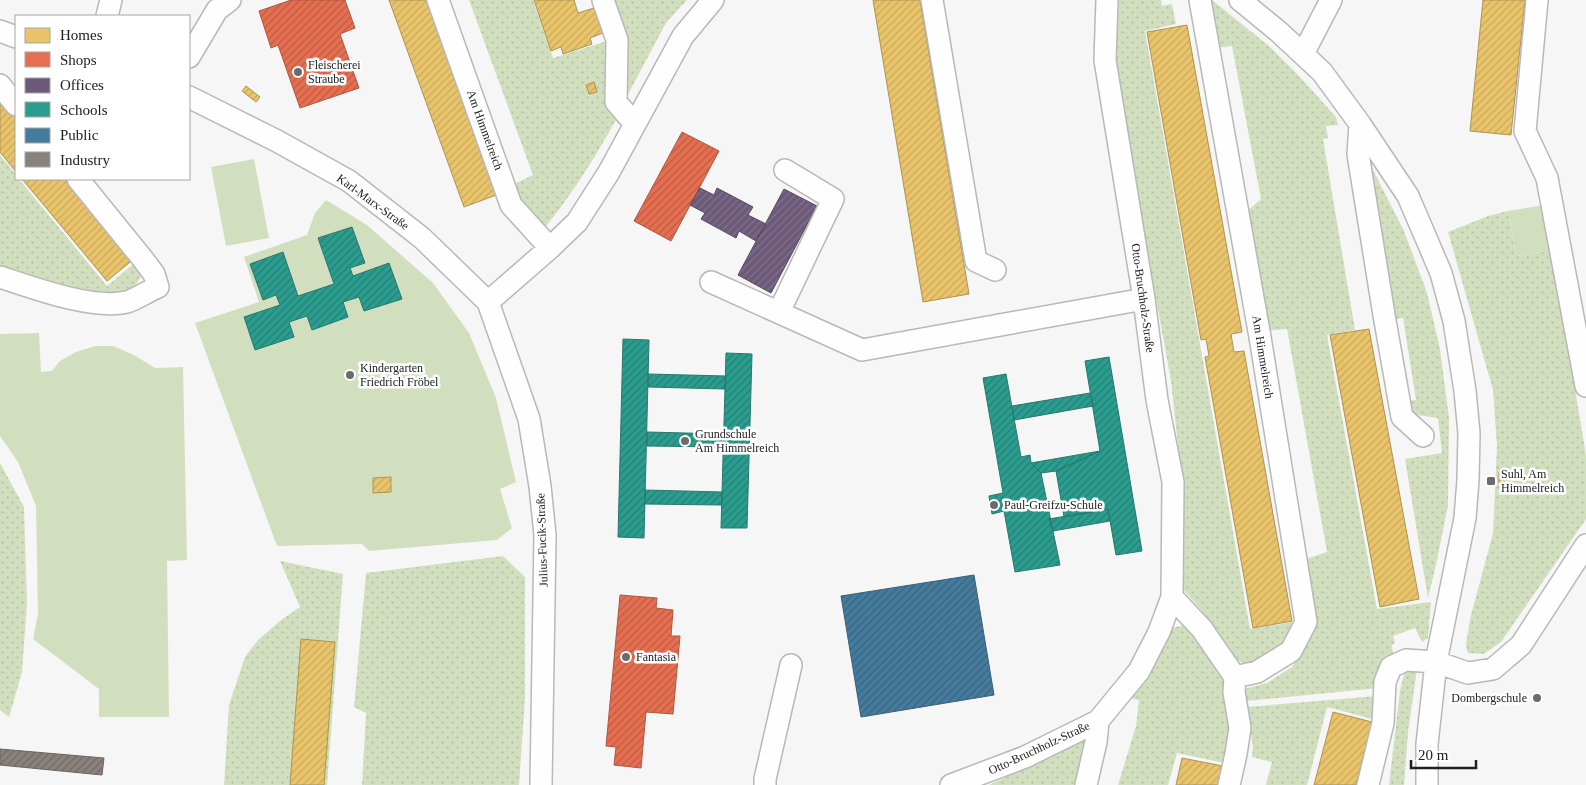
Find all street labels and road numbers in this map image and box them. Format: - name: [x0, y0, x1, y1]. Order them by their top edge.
- street label: Am Himmelreich: [464, 88, 506, 172]
- street label: Karl-Marx-Straße: [334, 171, 412, 233]
- street label: Otto-Bruchholz-Straße: [1128, 243, 1158, 353]
- street label: Am Himmelreich: [1249, 314, 1277, 400]
- street label: Julius-Fucik-Straße: [533, 493, 551, 587]
- street label: Otto-Bruchholz-Straße: [986, 718, 1092, 778]

